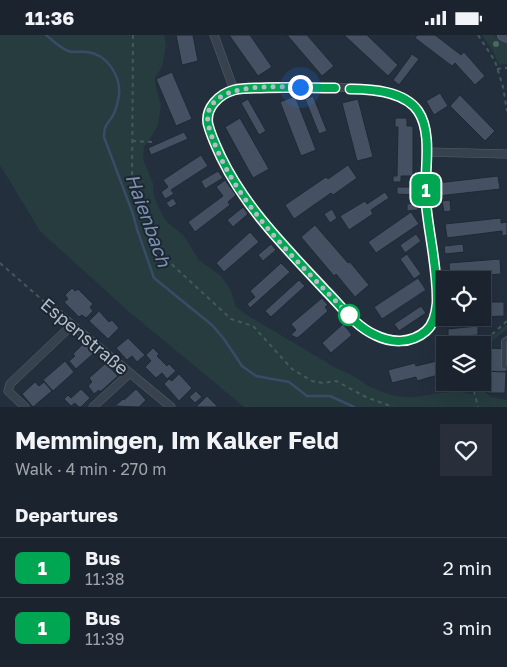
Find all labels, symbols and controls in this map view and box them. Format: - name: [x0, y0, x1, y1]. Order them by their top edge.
- text: 11:36: [25, 6, 74, 29]
- your location: [288, 75, 313, 100]
- water label: Haienbach: [122, 170, 177, 271]
- line badge: 1: [410, 174, 442, 206]
- text: 1: [421, 179, 431, 201]
- map controls: [436, 271, 491, 391]
- button: locate: [436, 271, 491, 326]
- street label: Espenstraße: [37, 293, 133, 379]
- unlabelled marker: [338, 304, 360, 326]
- button: layers: [436, 336, 491, 391]
- button: heart: [440, 424, 492, 476]
- text: Memmingen, Im Kalker Feld: [15, 425, 339, 454]
- text: Walk · 4 min · 270 m: [15, 459, 166, 479]
- text: Departures: [15, 503, 118, 526]
- text: Bus: [85, 546, 120, 569]
- text: 2 min: [443, 556, 492, 579]
- text: 1: [38, 557, 47, 579]
- text: 11:38: [85, 569, 124, 589]
- text: Bus: [85, 606, 120, 629]
- text: 3 min: [443, 616, 492, 639]
- text: 1: [38, 617, 47, 639]
- text: 11:39: [85, 629, 124, 649]

